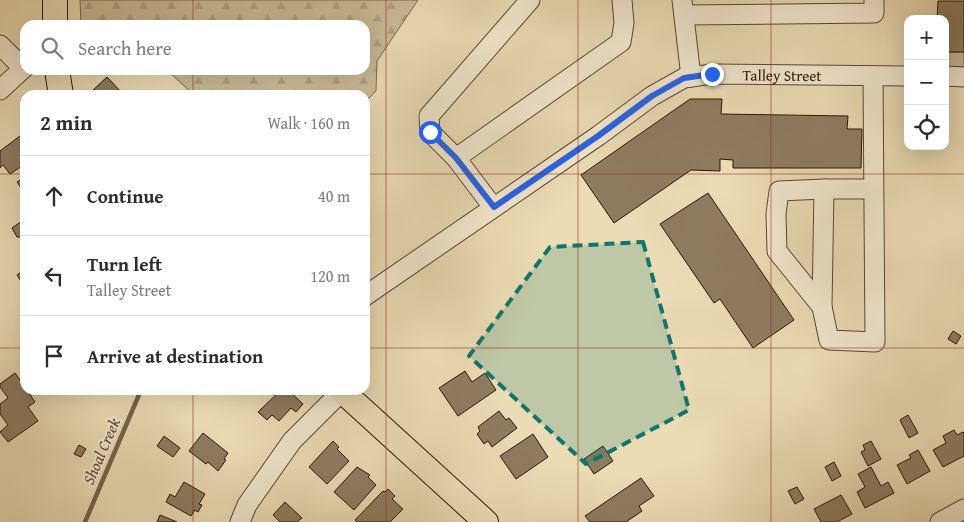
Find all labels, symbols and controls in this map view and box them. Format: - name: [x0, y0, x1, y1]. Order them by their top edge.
- map controls: [904, 15, 949, 150]
- button: +: [904, 15, 949, 60]
- search box: [20, 20, 370, 75]
- icon: search: [38, 34, 66, 62]
- text: Search here: [78, 34, 172, 62]
- button: −: [904, 60, 949, 105]
- route end: [701, 63, 724, 86]
- street label: Talley Street: [742, 64, 823, 86]
- button: locate: [904, 105, 949, 150]
- text: 2 min: [40, 107, 92, 138]
- text: Walk · 160 m: [267, 111, 350, 135]
- route start: [419, 121, 442, 144]
- icon: ahead: [40, 182, 68, 210]
- text: Continue: [87, 182, 164, 210]
- text: 40 m: [318, 184, 350, 208]
- text: Turn left: [87, 250, 162, 278]
- icon: left: [40, 262, 68, 290]
- text: 120 m: [310, 264, 350, 288]
- text: Talley Street: [87, 278, 171, 302]
- icon: arrive: [40, 342, 68, 370]
- text: Arrive at destination: [87, 342, 263, 370]
- water label: Shoal Creek: [76, 413, 126, 488]

